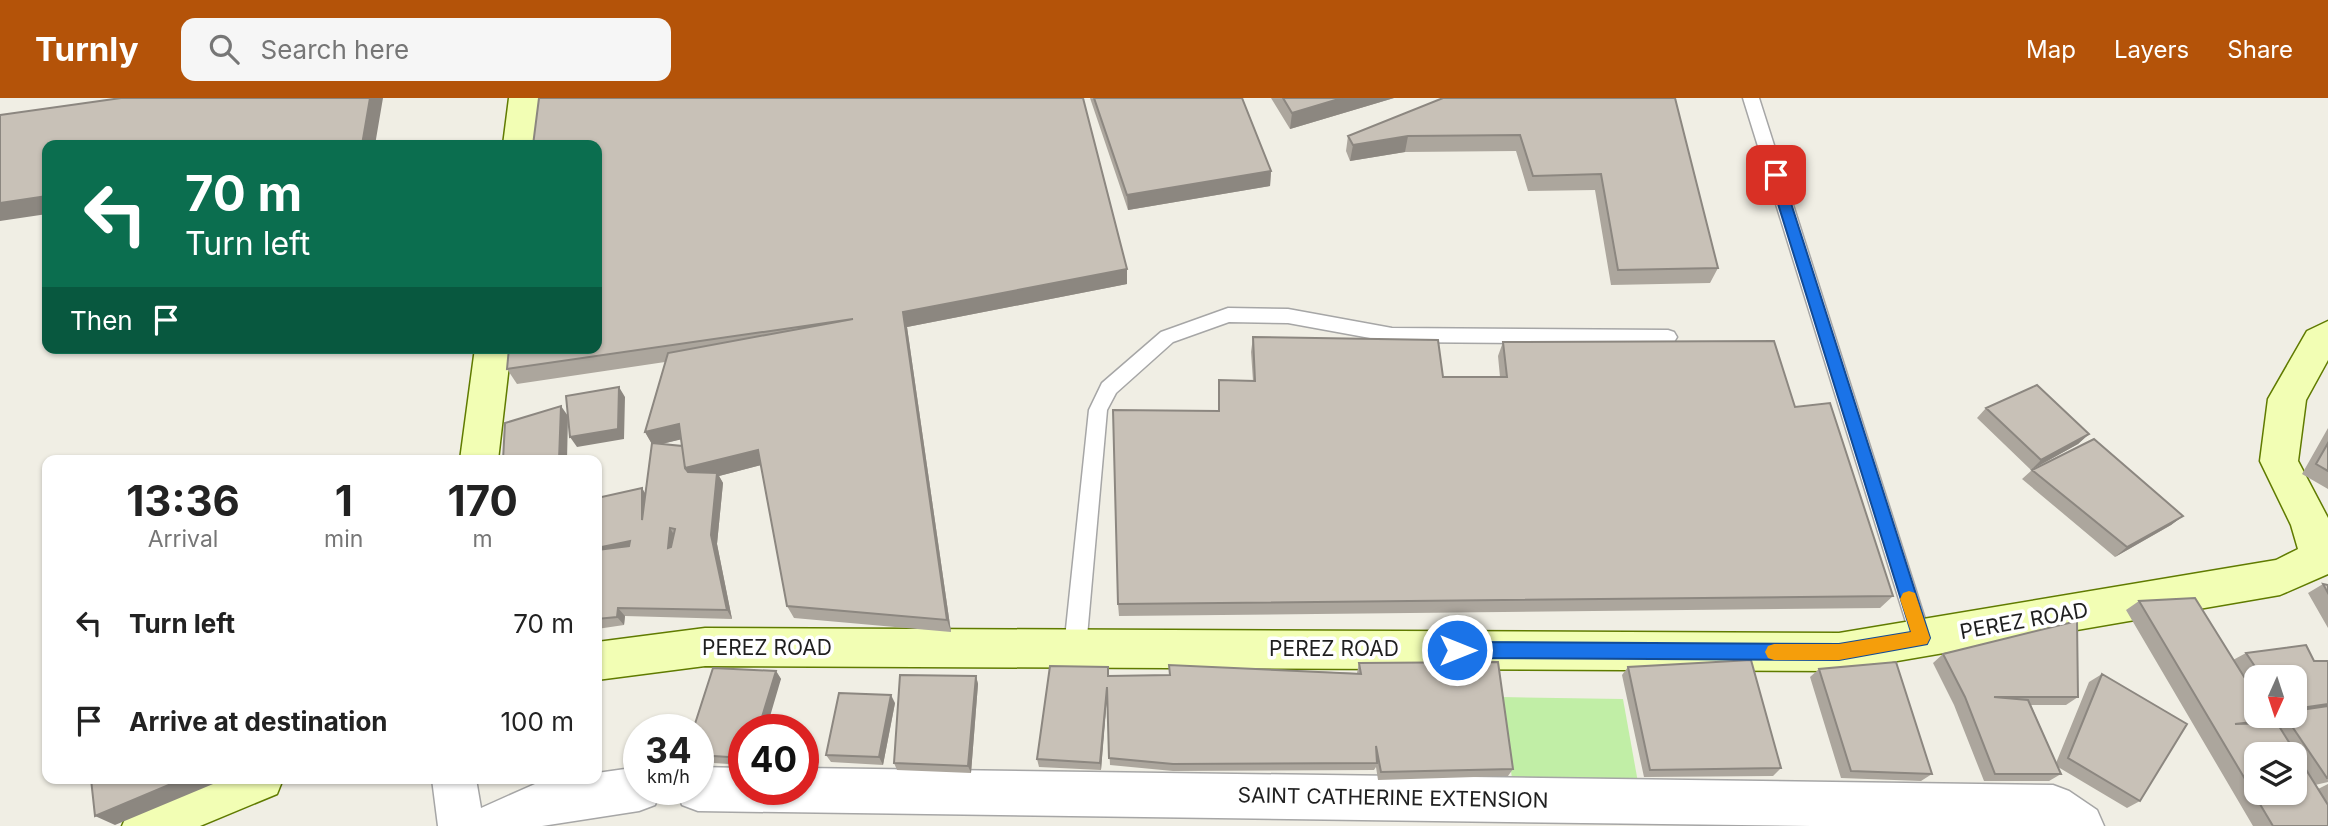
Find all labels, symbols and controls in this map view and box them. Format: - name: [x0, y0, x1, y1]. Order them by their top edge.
- search box: [181, 18, 671, 81]
- text: Turnly: [35, 29, 139, 69]
- icon: search: [205, 30, 243, 68]
- text: Search here: [261, 34, 409, 65]
- text: Map: [2026, 35, 2076, 64]
- text: Layers: [2114, 35, 2189, 64]
- text: Share: [2227, 35, 2293, 64]
- pin: [1746, 145, 1806, 205]
- icon: arrive: [1757, 156, 1795, 194]
- text: 70 m: [185, 164, 302, 223]
- icon: left: [70, 168, 161, 259]
- text: Turn left: [185, 224, 310, 263]
- icon: arrive: [147, 301, 185, 339]
- text: Then: [70, 305, 133, 336]
- text: 13:36: [126, 475, 240, 526]
- text: 1: [335, 475, 353, 526]
- text: 170: [448, 475, 518, 526]
- text: Arrival: [148, 525, 218, 553]
- text: min: [324, 525, 363, 553]
- text: m: [473, 525, 493, 553]
- street label: PEREZ ROAD: [1958, 597, 2090, 644]
- icon: left: [70, 604, 108, 642]
- text: Turn left: [129, 608, 235, 639]
- text: 70 m: [513, 608, 574, 639]
- position arrow: [1420, 613, 1494, 687]
- street label: PEREZ ROAD: [702, 635, 832, 660]
- street label: PEREZ ROAD: [1269, 636, 1399, 661]
- north arrow: [2244, 665, 2306, 728]
- map controls: [2244, 665, 2307, 805]
- icon: arrive: [70, 702, 108, 740]
- text: Arrive at destination: [129, 706, 388, 737]
- text: 100 m: [501, 706, 574, 737]
- speed limit sign: 40: [728, 714, 819, 805]
- text: 34: [645, 729, 692, 771]
- button: layers: [2244, 742, 2307, 805]
- text: km/h: [647, 766, 690, 787]
- street label: SAINT CATHERINE EXTENSION: [1237, 782, 1549, 813]

